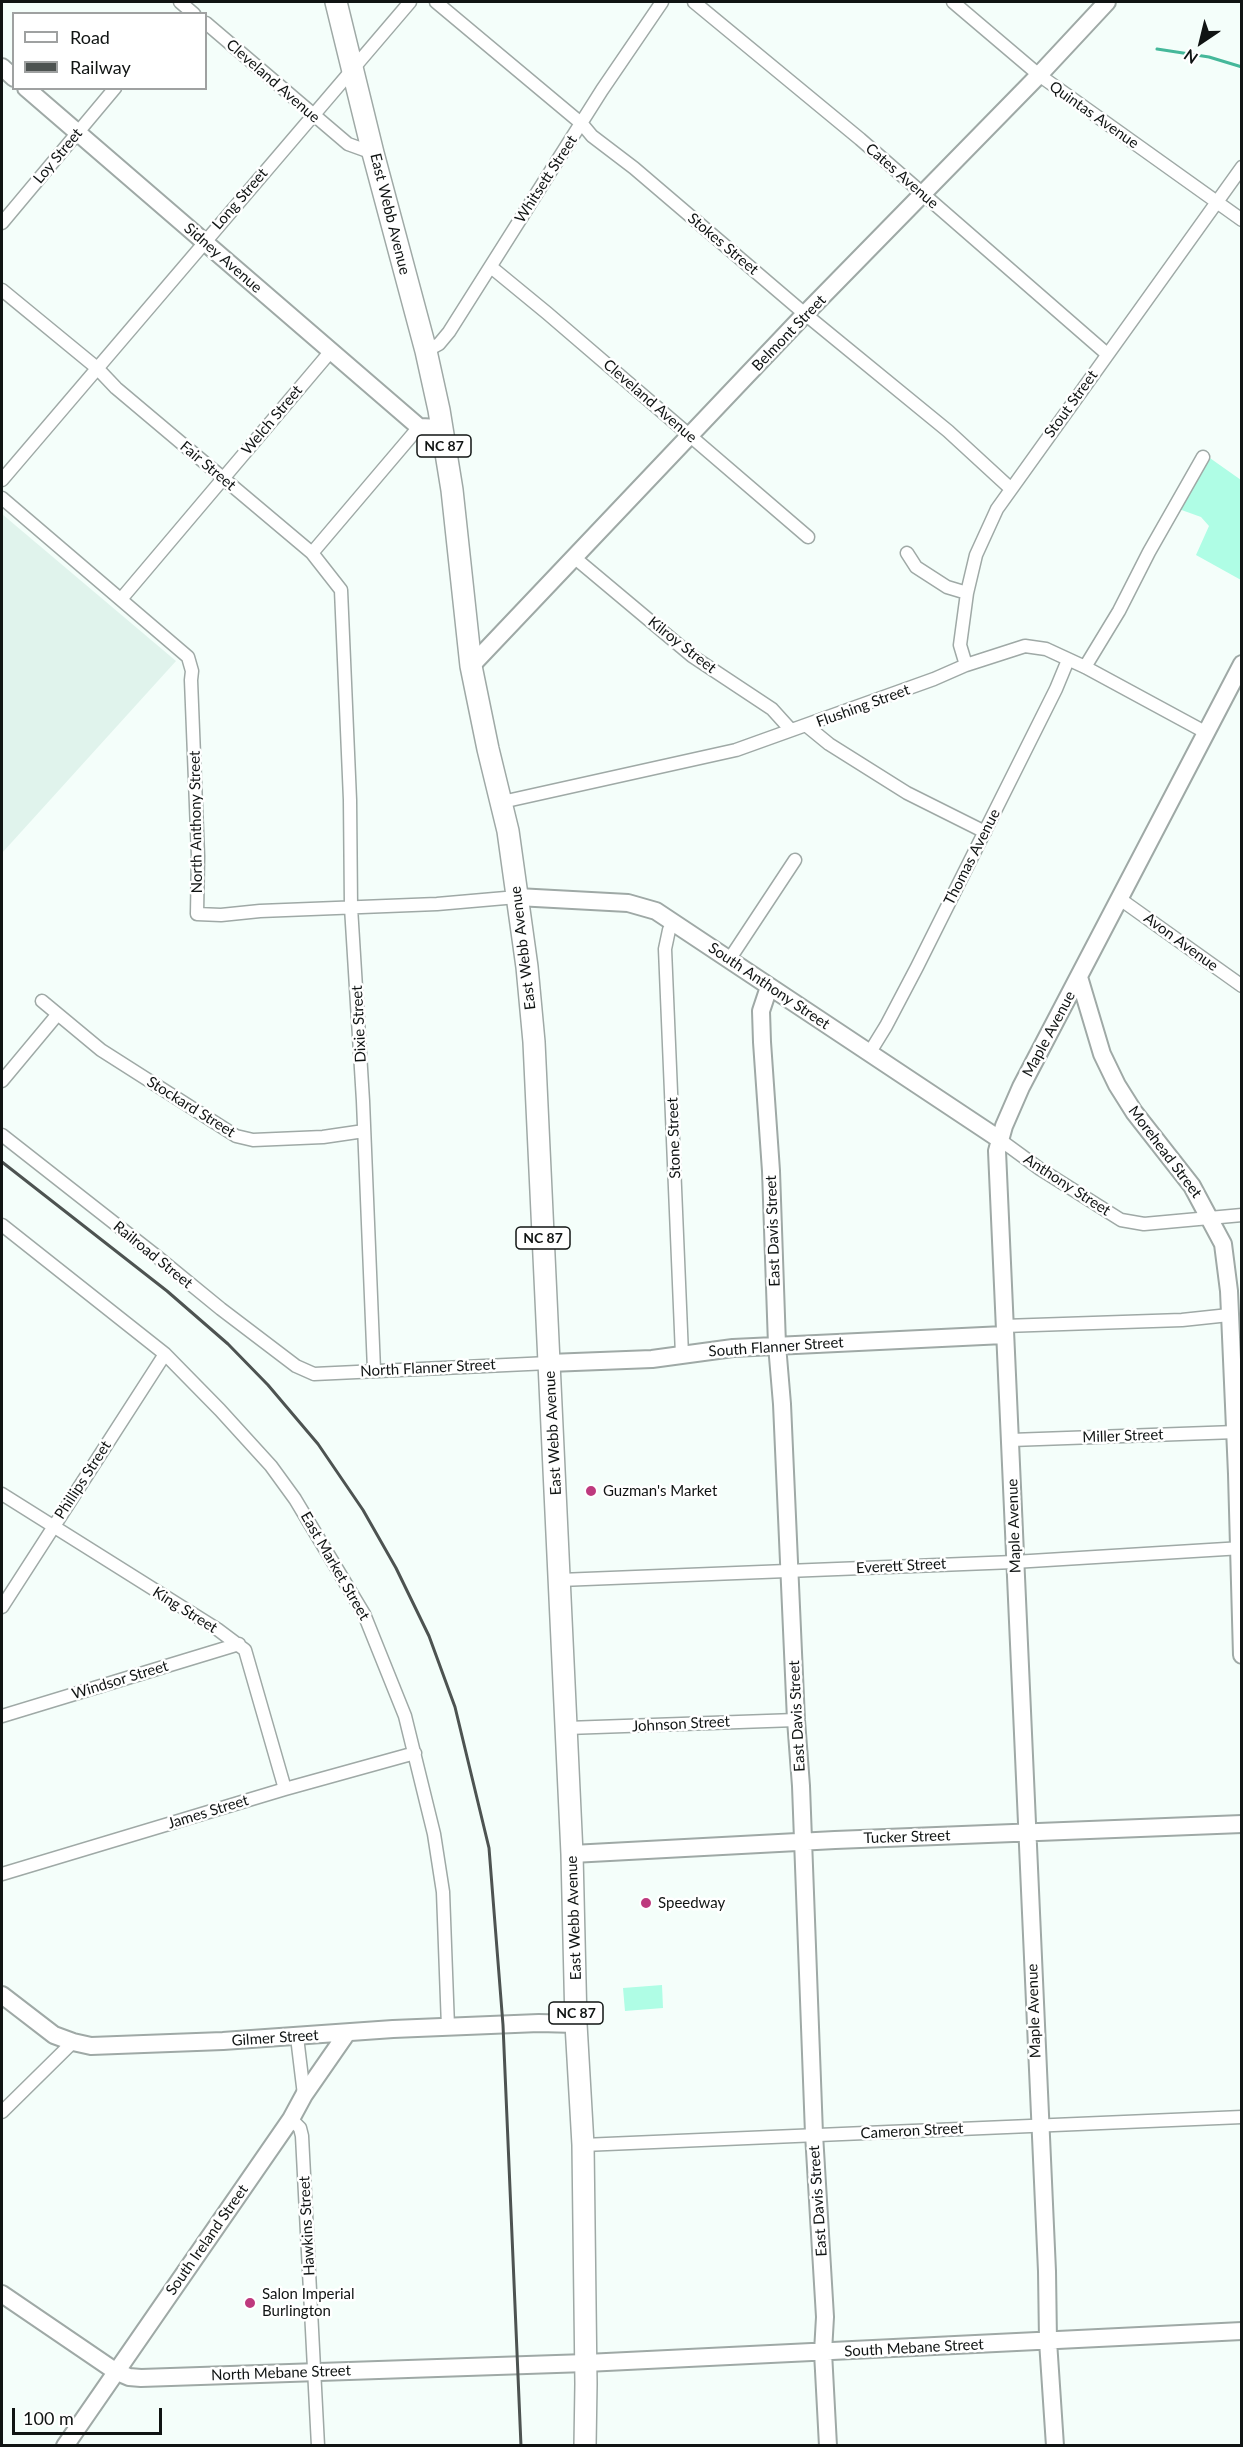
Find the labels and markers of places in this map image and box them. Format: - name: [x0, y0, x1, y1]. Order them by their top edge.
- place label: Guzman's Market: [603, 1482, 717, 1500]
- marker: Guzman's Market: [584, 1484, 598, 1498]
- place label: Speedway: [658, 1894, 725, 1912]
- marker: Speedway: [639, 1896, 653, 1910]
- place label: Salon Imperial Burlington: [262, 2285, 355, 2320]
- marker: Salon Imperial Burlington: [243, 2296, 257, 2310]

